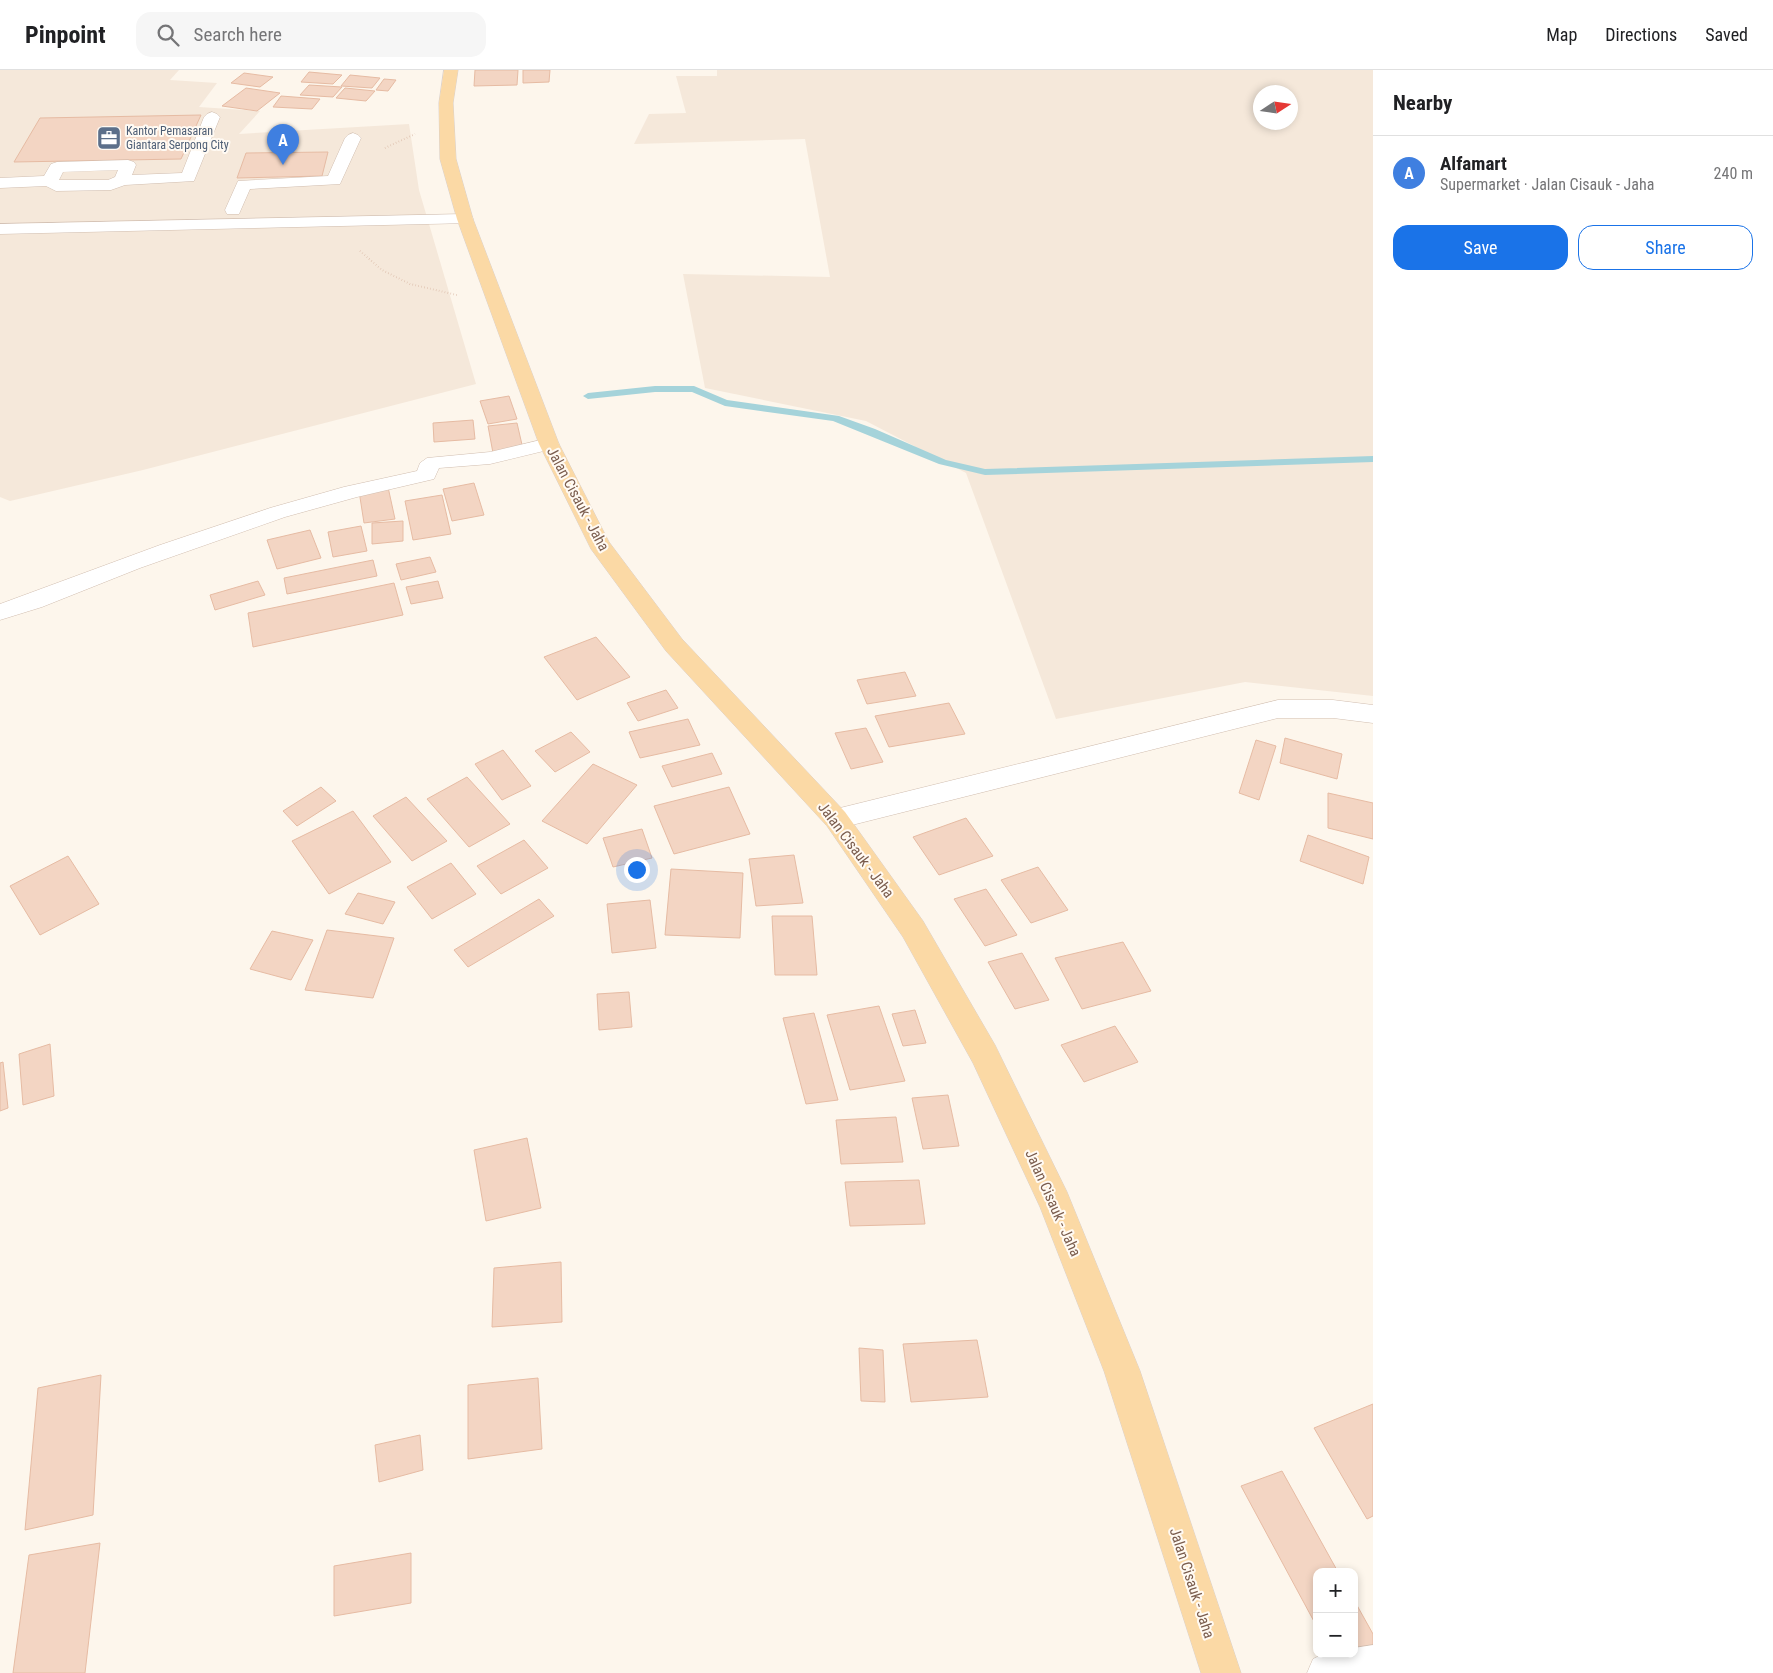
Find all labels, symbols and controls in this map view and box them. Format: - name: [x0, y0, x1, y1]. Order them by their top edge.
- search box: [136, 12, 486, 57]
- text: Pinpoint: [25, 21, 106, 49]
- icon: search: [154, 21, 182, 49]
- text: Search here: [194, 23, 282, 46]
- text: Map: [1546, 24, 1577, 45]
- text: Directions: [1605, 24, 1677, 45]
- text: Saved: [1705, 24, 1748, 45]
- north arrow: [1253, 85, 1298, 130]
- text: Nearby: [1393, 91, 1452, 115]
- place label: Kantor Pemasaran Giantara Serpong City: [126, 124, 229, 152]
- pin: A: [267, 124, 299, 165]
- office icon: Kantor Pemasaran Giantara Serpong City: [96, 125, 122, 151]
- text: Alfamart: [1440, 152, 1507, 175]
- text: A: [1404, 164, 1414, 183]
- text: 240 m: [1714, 164, 1753, 183]
- text: Supermarket · Jalan Cisauk - Jaha: [1440, 175, 1654, 194]
- button: Save: [1393, 225, 1568, 270]
- button: Share: [1578, 225, 1753, 270]
- street label: Jalan Cisauk - Jaha: [543, 444, 613, 554]
- street label: Jalan Cisauk - Jaha: [814, 799, 898, 901]
- your location: [624, 857, 650, 883]
- street label: Jalan Cisauk - Jaha: [1021, 1147, 1085, 1259]
- street label: Jalan Cisauk - Jaha: [1166, 1525, 1218, 1641]
- map controls: [1313, 1568, 1358, 1658]
- button: +: [1313, 1568, 1358, 1613]
- button: −: [1313, 1613, 1358, 1658]

